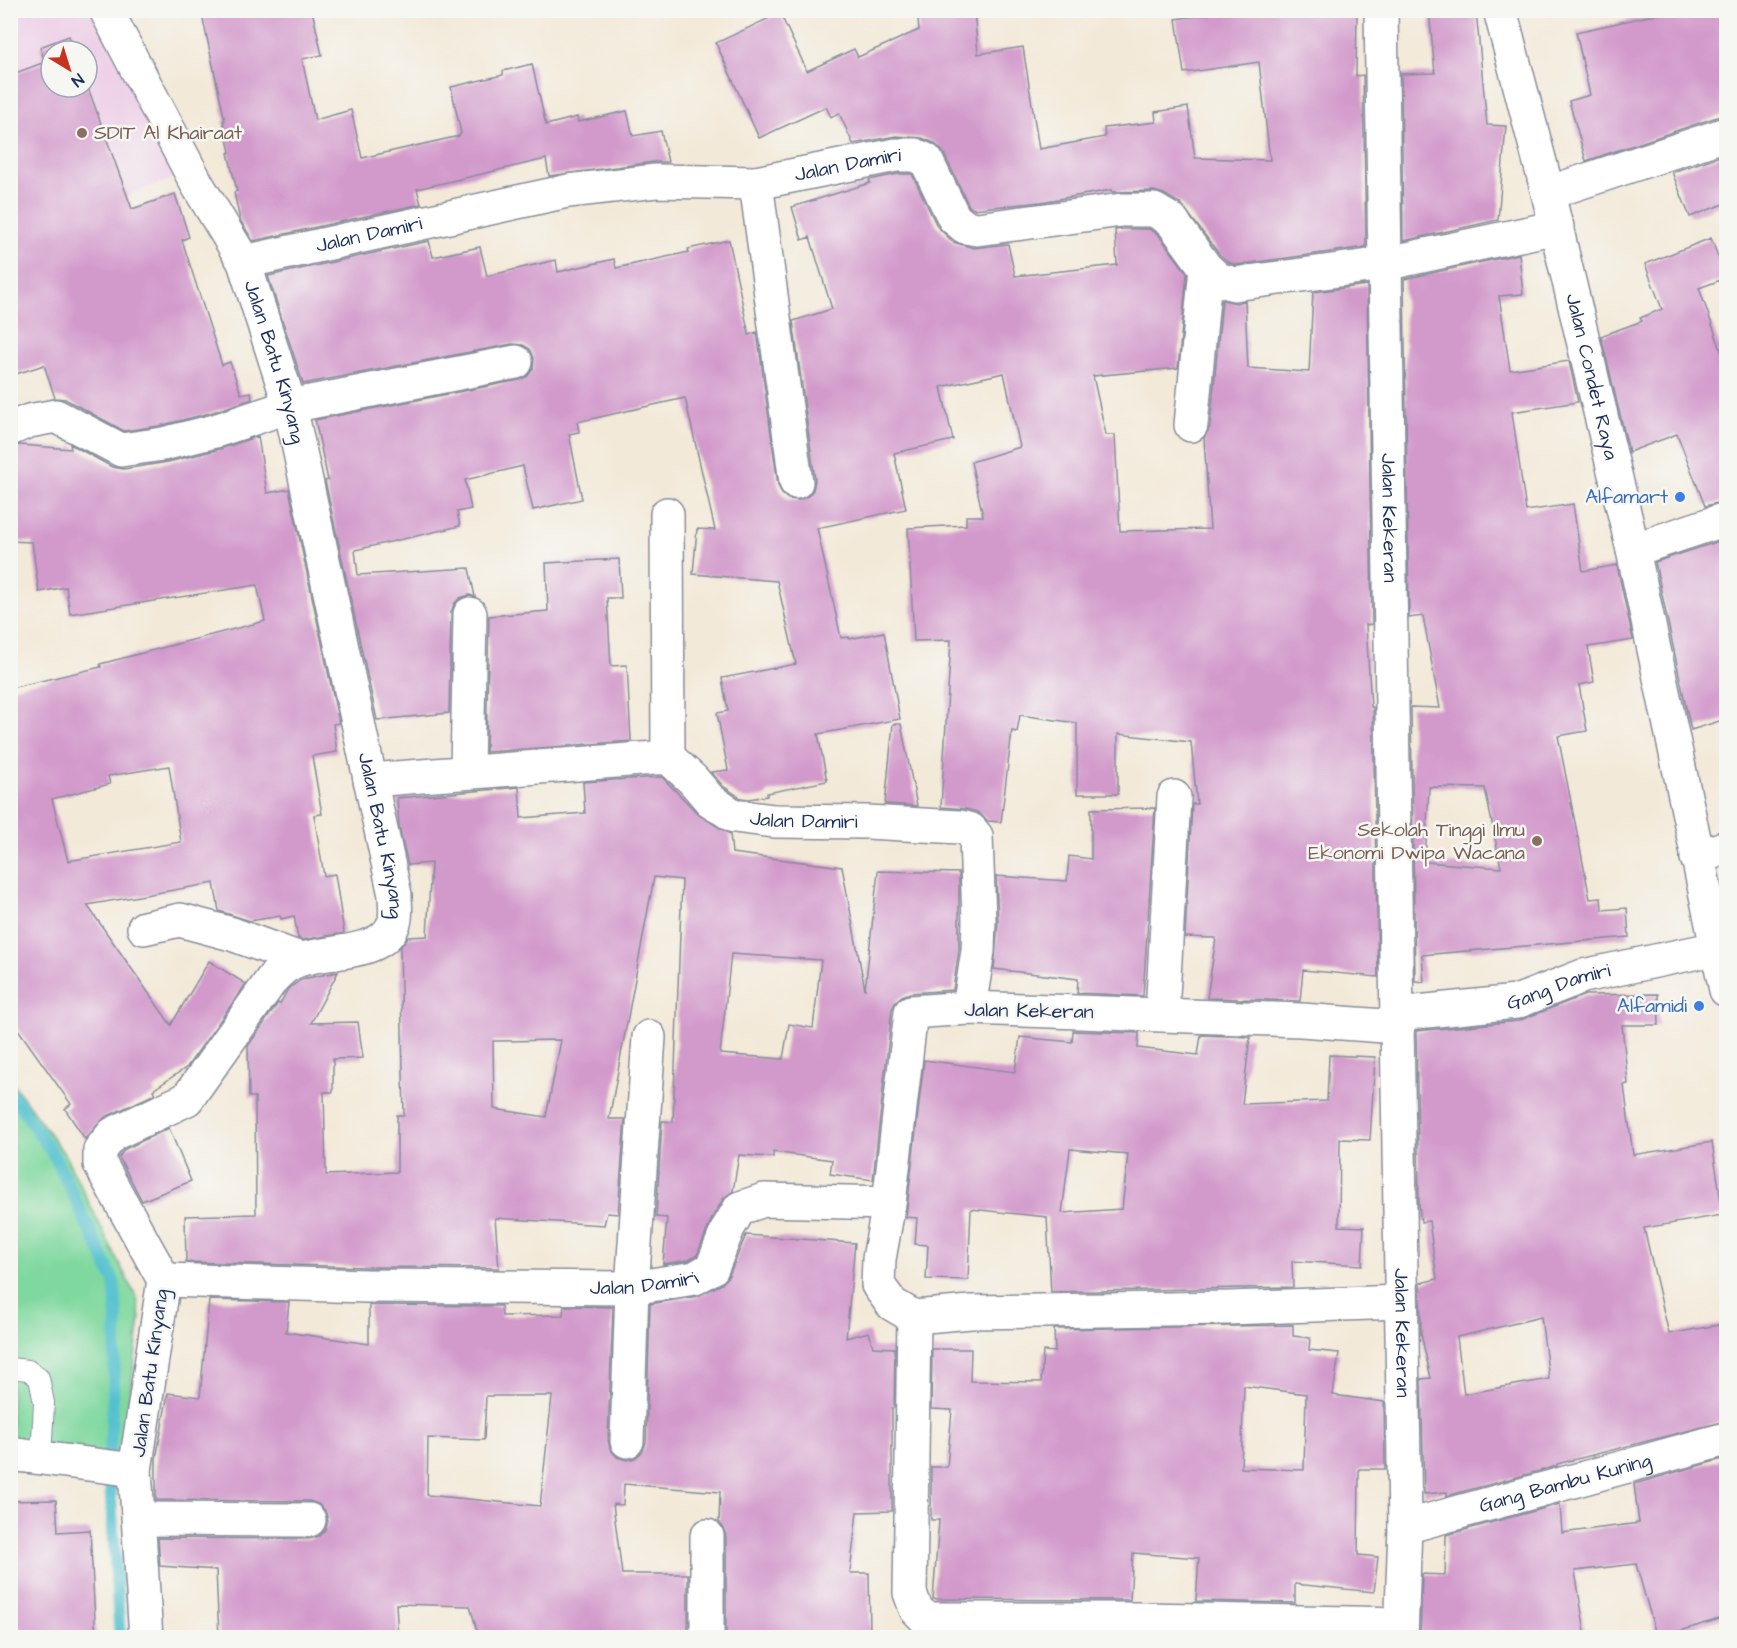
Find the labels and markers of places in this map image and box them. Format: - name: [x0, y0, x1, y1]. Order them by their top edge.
- place label: SDIT Al Khairaat: [94, 119, 242, 147]
- marker: SDIT Al Khairaat: [75, 126, 89, 140]
- place label: Alfamart: [1585, 483, 1668, 511]
- marker: Alfamart: [1673, 490, 1687, 504]
- place label: Sekolah Tinggi Ilmu Ekonomi Dwipa Wacana: [1308, 816, 1525, 867]
- marker: Sekolah Tinggi Ilmu Ekonomi Dwipa Wacana: [1530, 834, 1544, 848]
- place label: Alfamidi: [1617, 992, 1687, 1020]
- marker: Alfamidi: [1692, 999, 1706, 1013]

